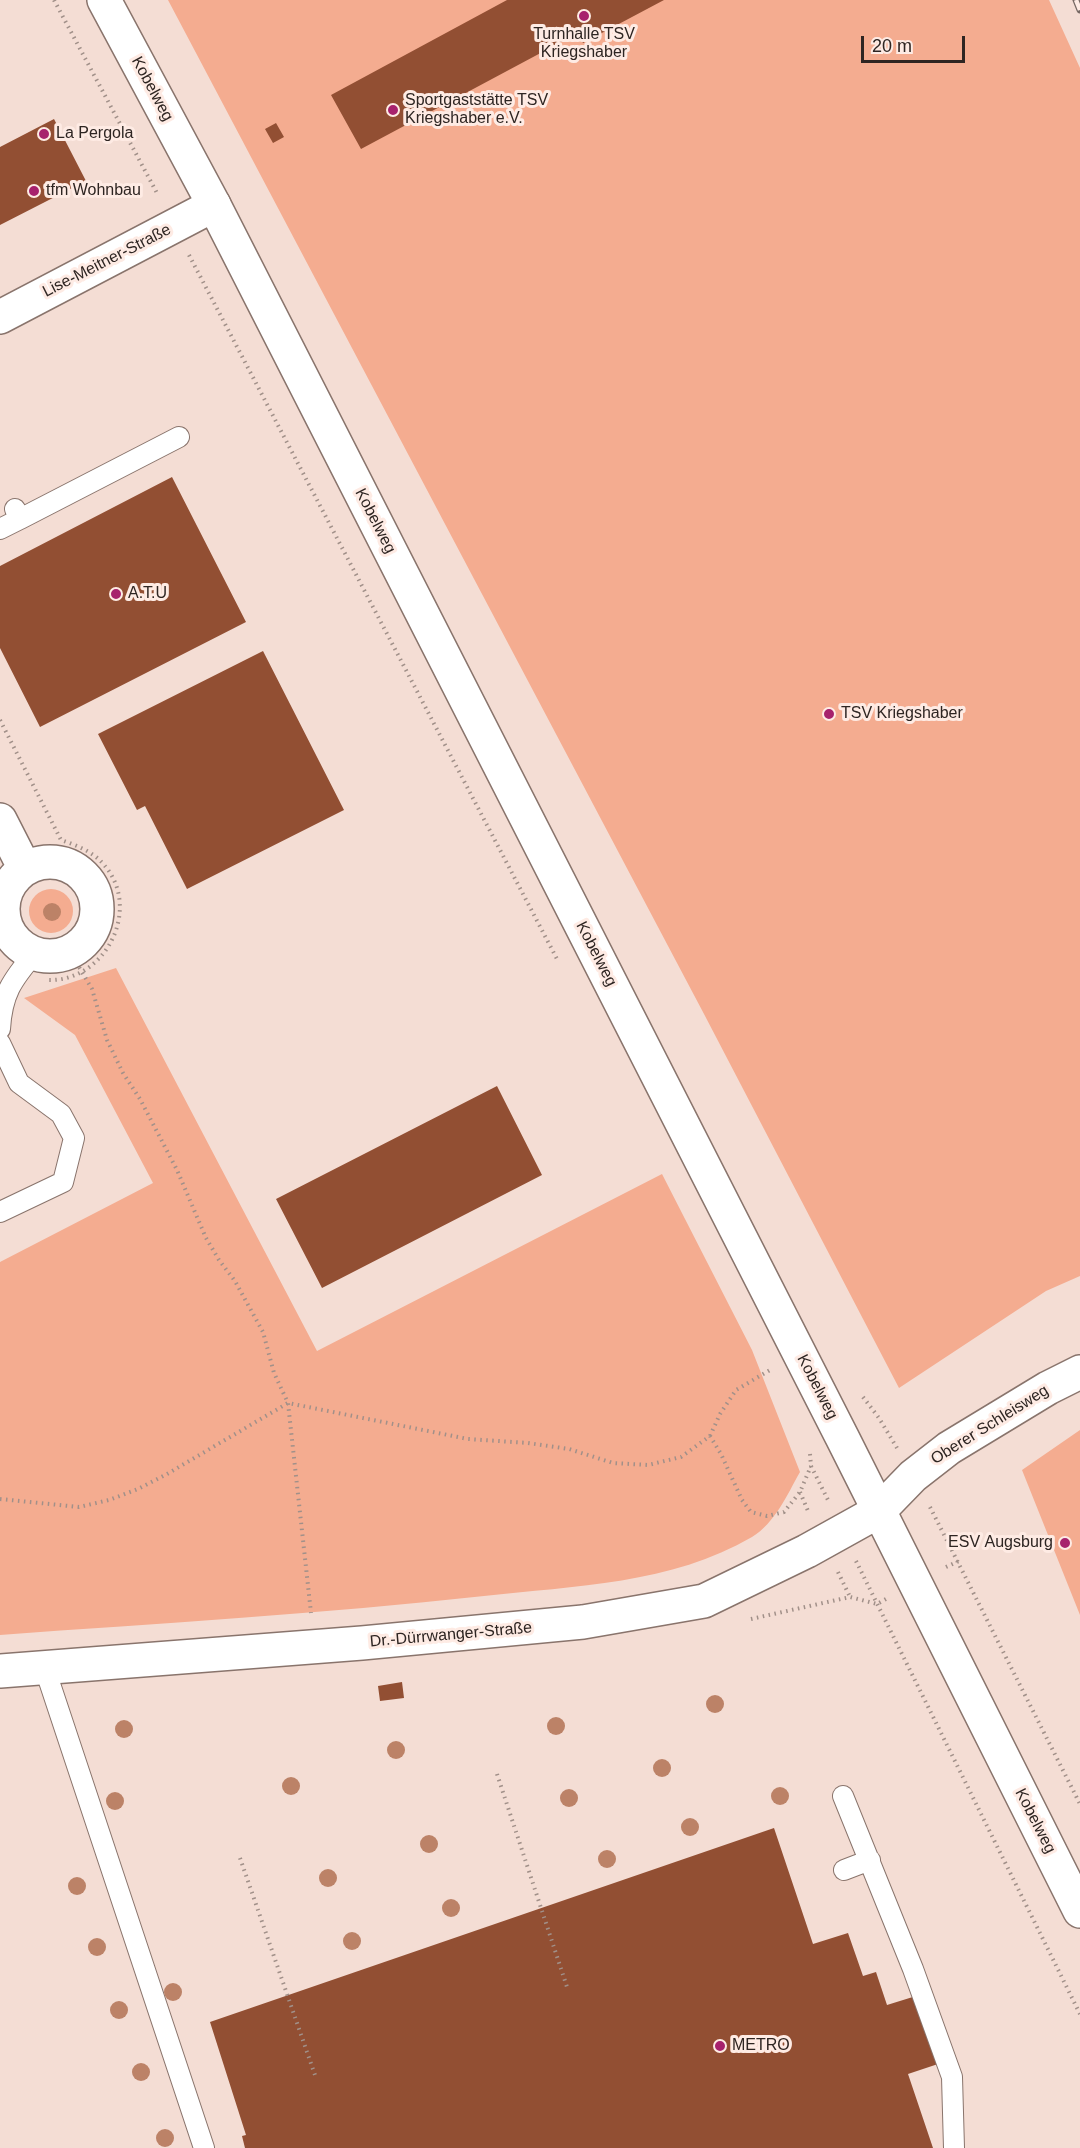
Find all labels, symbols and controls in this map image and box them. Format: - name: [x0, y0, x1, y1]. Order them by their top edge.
- marker: Turnhalle TSV Kriegshaber: [577, 9, 591, 23]
- scale bar: [864, 24, 968, 62]
- place label: Turnhalle TSV Kriegshaber: [533, 25, 635, 63]
- text: 20 m: [872, 36, 912, 56]
- street label: Kobelweg: [127, 53, 177, 125]
- place label: Sportgaststätte TSV Kriegshaber e.V.: [405, 91, 548, 129]
- marker: Sportgaststätte TSV Kriegshaber e.V.: [386, 103, 400, 117]
- place label: La Pergola: [56, 124, 133, 144]
- marker: La Pergola: [37, 127, 51, 141]
- place label: tfm Wohnbau: [46, 181, 141, 201]
- marker: tfm Wohnbau: [27, 184, 41, 198]
- street label: Lise-Meitner-Straße: [40, 220, 174, 302]
- street label: Kobelweg: [350, 485, 400, 557]
- place label: A.T.U: [128, 584, 167, 604]
- marker: A.T.U: [109, 587, 123, 601]
- place label: TSV Kriegshaber: [841, 704, 963, 724]
- marker: TSV Kriegshaber: [822, 707, 836, 721]
- street label: Kobelweg: [571, 918, 621, 990]
- street label: Kobelweg: [792, 1351, 842, 1423]
- street label: Oberer Schleisweg: [928, 1381, 1052, 1469]
- place label: ESV Augsburg: [948, 1533, 1053, 1553]
- marker: ESV Augsburg: [1058, 1536, 1072, 1550]
- street label: Dr.-Dürrwanger-Straße: [369, 1618, 533, 1652]
- street label: Kobelweg: [1010, 1785, 1060, 1857]
- place label: METRO: [732, 2036, 790, 2056]
- marker: METRO: [713, 2039, 727, 2053]

